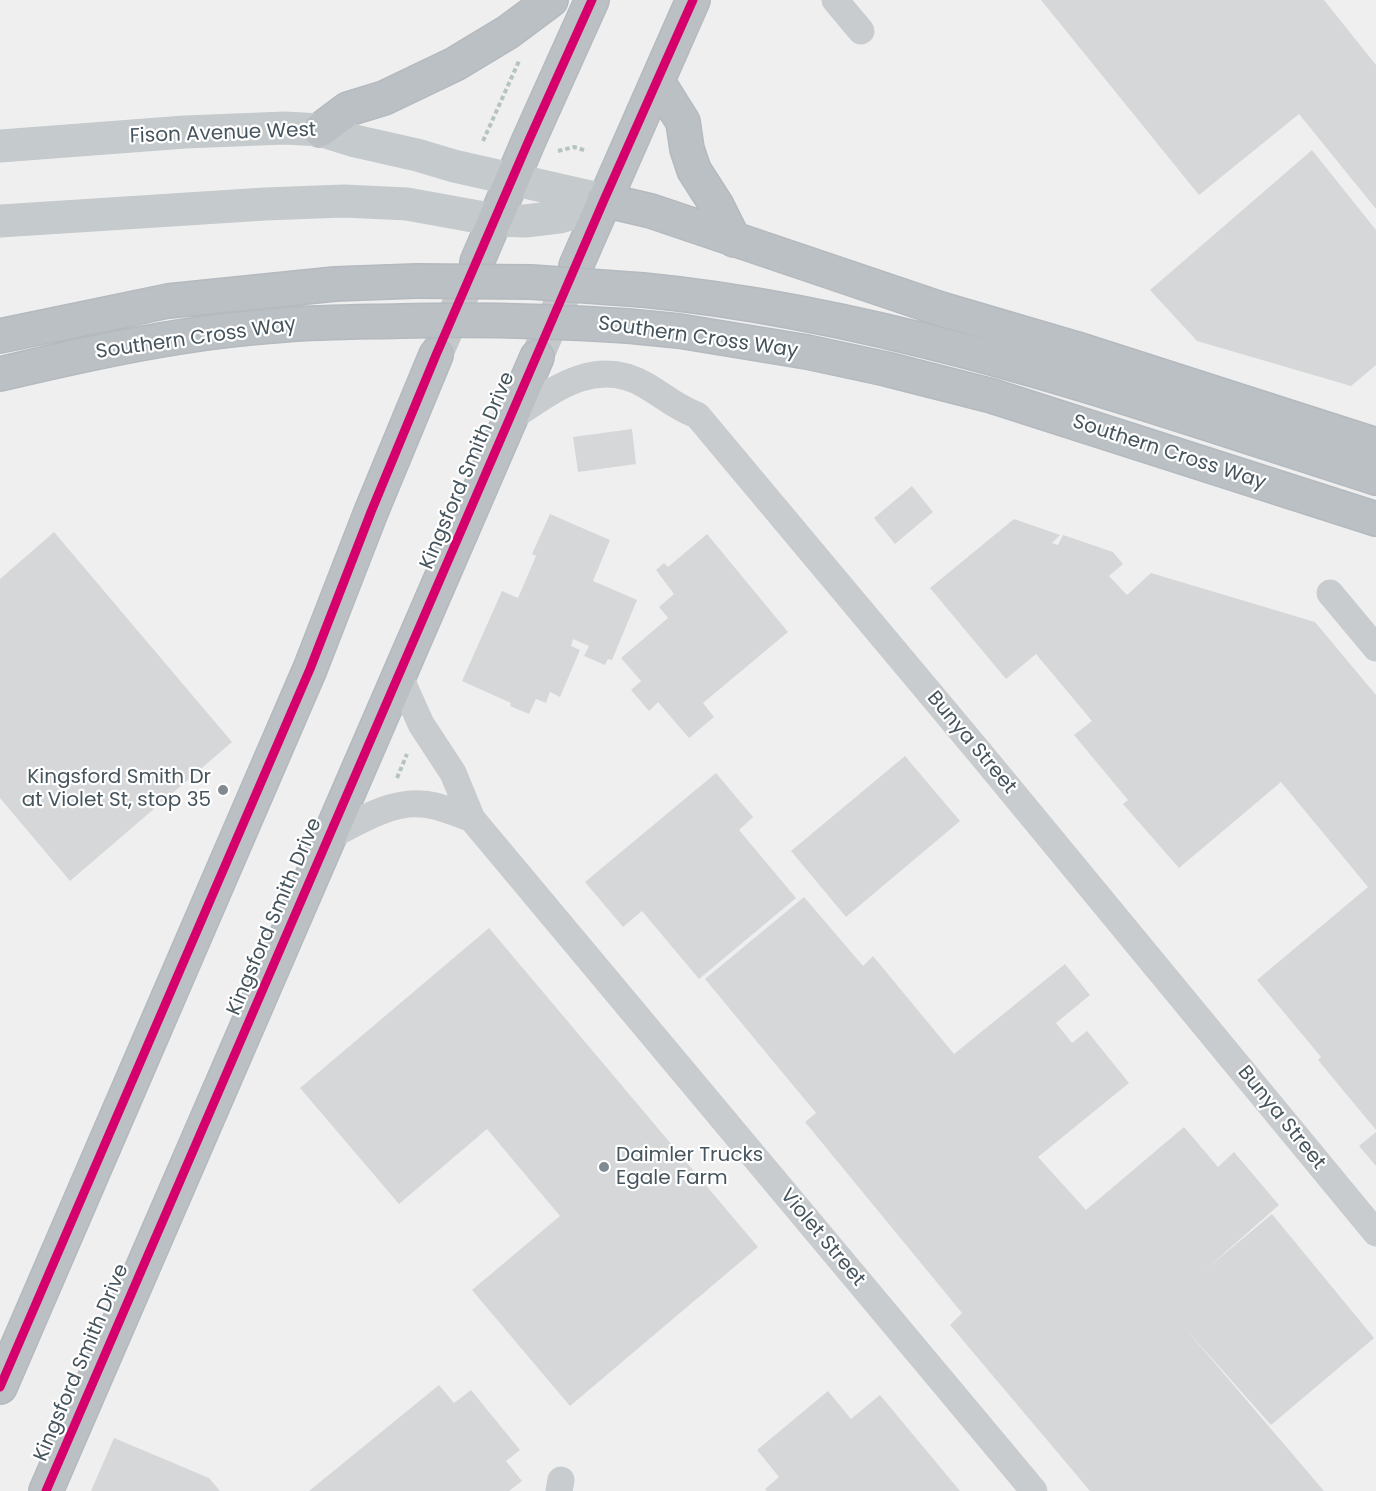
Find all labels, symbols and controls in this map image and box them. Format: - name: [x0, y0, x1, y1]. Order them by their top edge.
- street label: Fison Avenue West: [129, 119, 317, 149]
- street label: Southern Cross Way: [596, 312, 800, 364]
- street label: Southern Cross Way: [94, 313, 298, 365]
- street label: Kingsford Smith Drive: [416, 369, 520, 573]
- street label: Southern Cross Way: [1069, 410, 1269, 496]
- street label: Bunya Street: [921, 687, 1021, 799]
- place label: Kingsford Smith Dr at Violet St, stop 35: [22, 766, 211, 813]
- marker: Kingsford Smith Dr at Violet St, stop 35: [216, 783, 230, 797]
- street label: Kingsford Smith Drive: [223, 815, 327, 1019]
- street label: Bunya Street: [1232, 1061, 1330, 1175]
- place label: Daimler Trucks Egale Farm: [616, 1144, 763, 1191]
- marker: Daimler Trucks Egale Farm: [597, 1160, 611, 1174]
- street label: Violet Street: [774, 1184, 870, 1292]
- street label: Kingsford Smith Drive: [30, 1261, 134, 1465]

